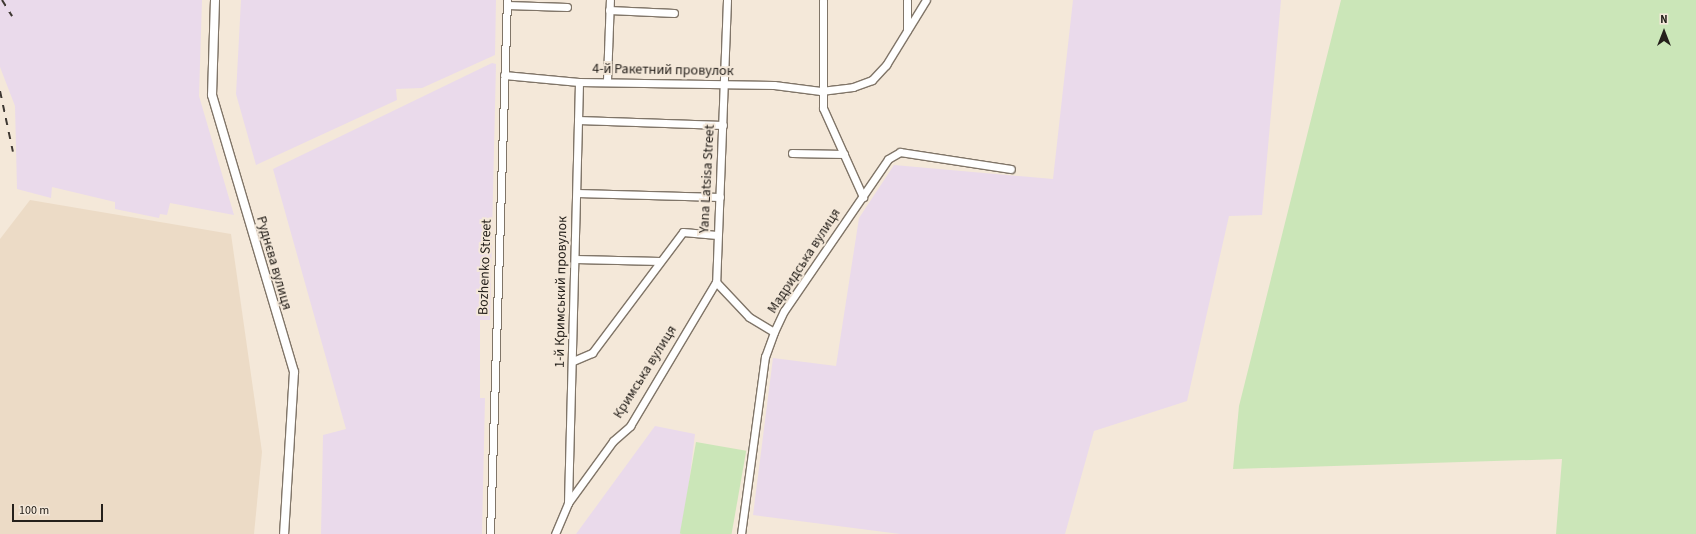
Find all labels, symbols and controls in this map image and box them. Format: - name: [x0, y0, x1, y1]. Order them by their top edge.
- north arrow: [1644, 12, 1684, 52]
- text: N: [1660, 12, 1668, 27]
- street label: 4-й Ракетний провулок: [592, 60, 734, 80]
- street label: Yana Latsisa Street: [696, 124, 718, 234]
- street label: Мадридська вулиця: [764, 205, 844, 317]
- street label: Руднєва вулиця: [253, 214, 295, 312]
- street label: 1-й Кримський провулок: [551, 216, 571, 368]
- street label: Bozhenko Street: [475, 219, 495, 315]
- street label: Кримська вулиця: [610, 322, 680, 422]
- scale bar: [14, 496, 105, 522]
- text: 100 m: [19, 502, 49, 519]

